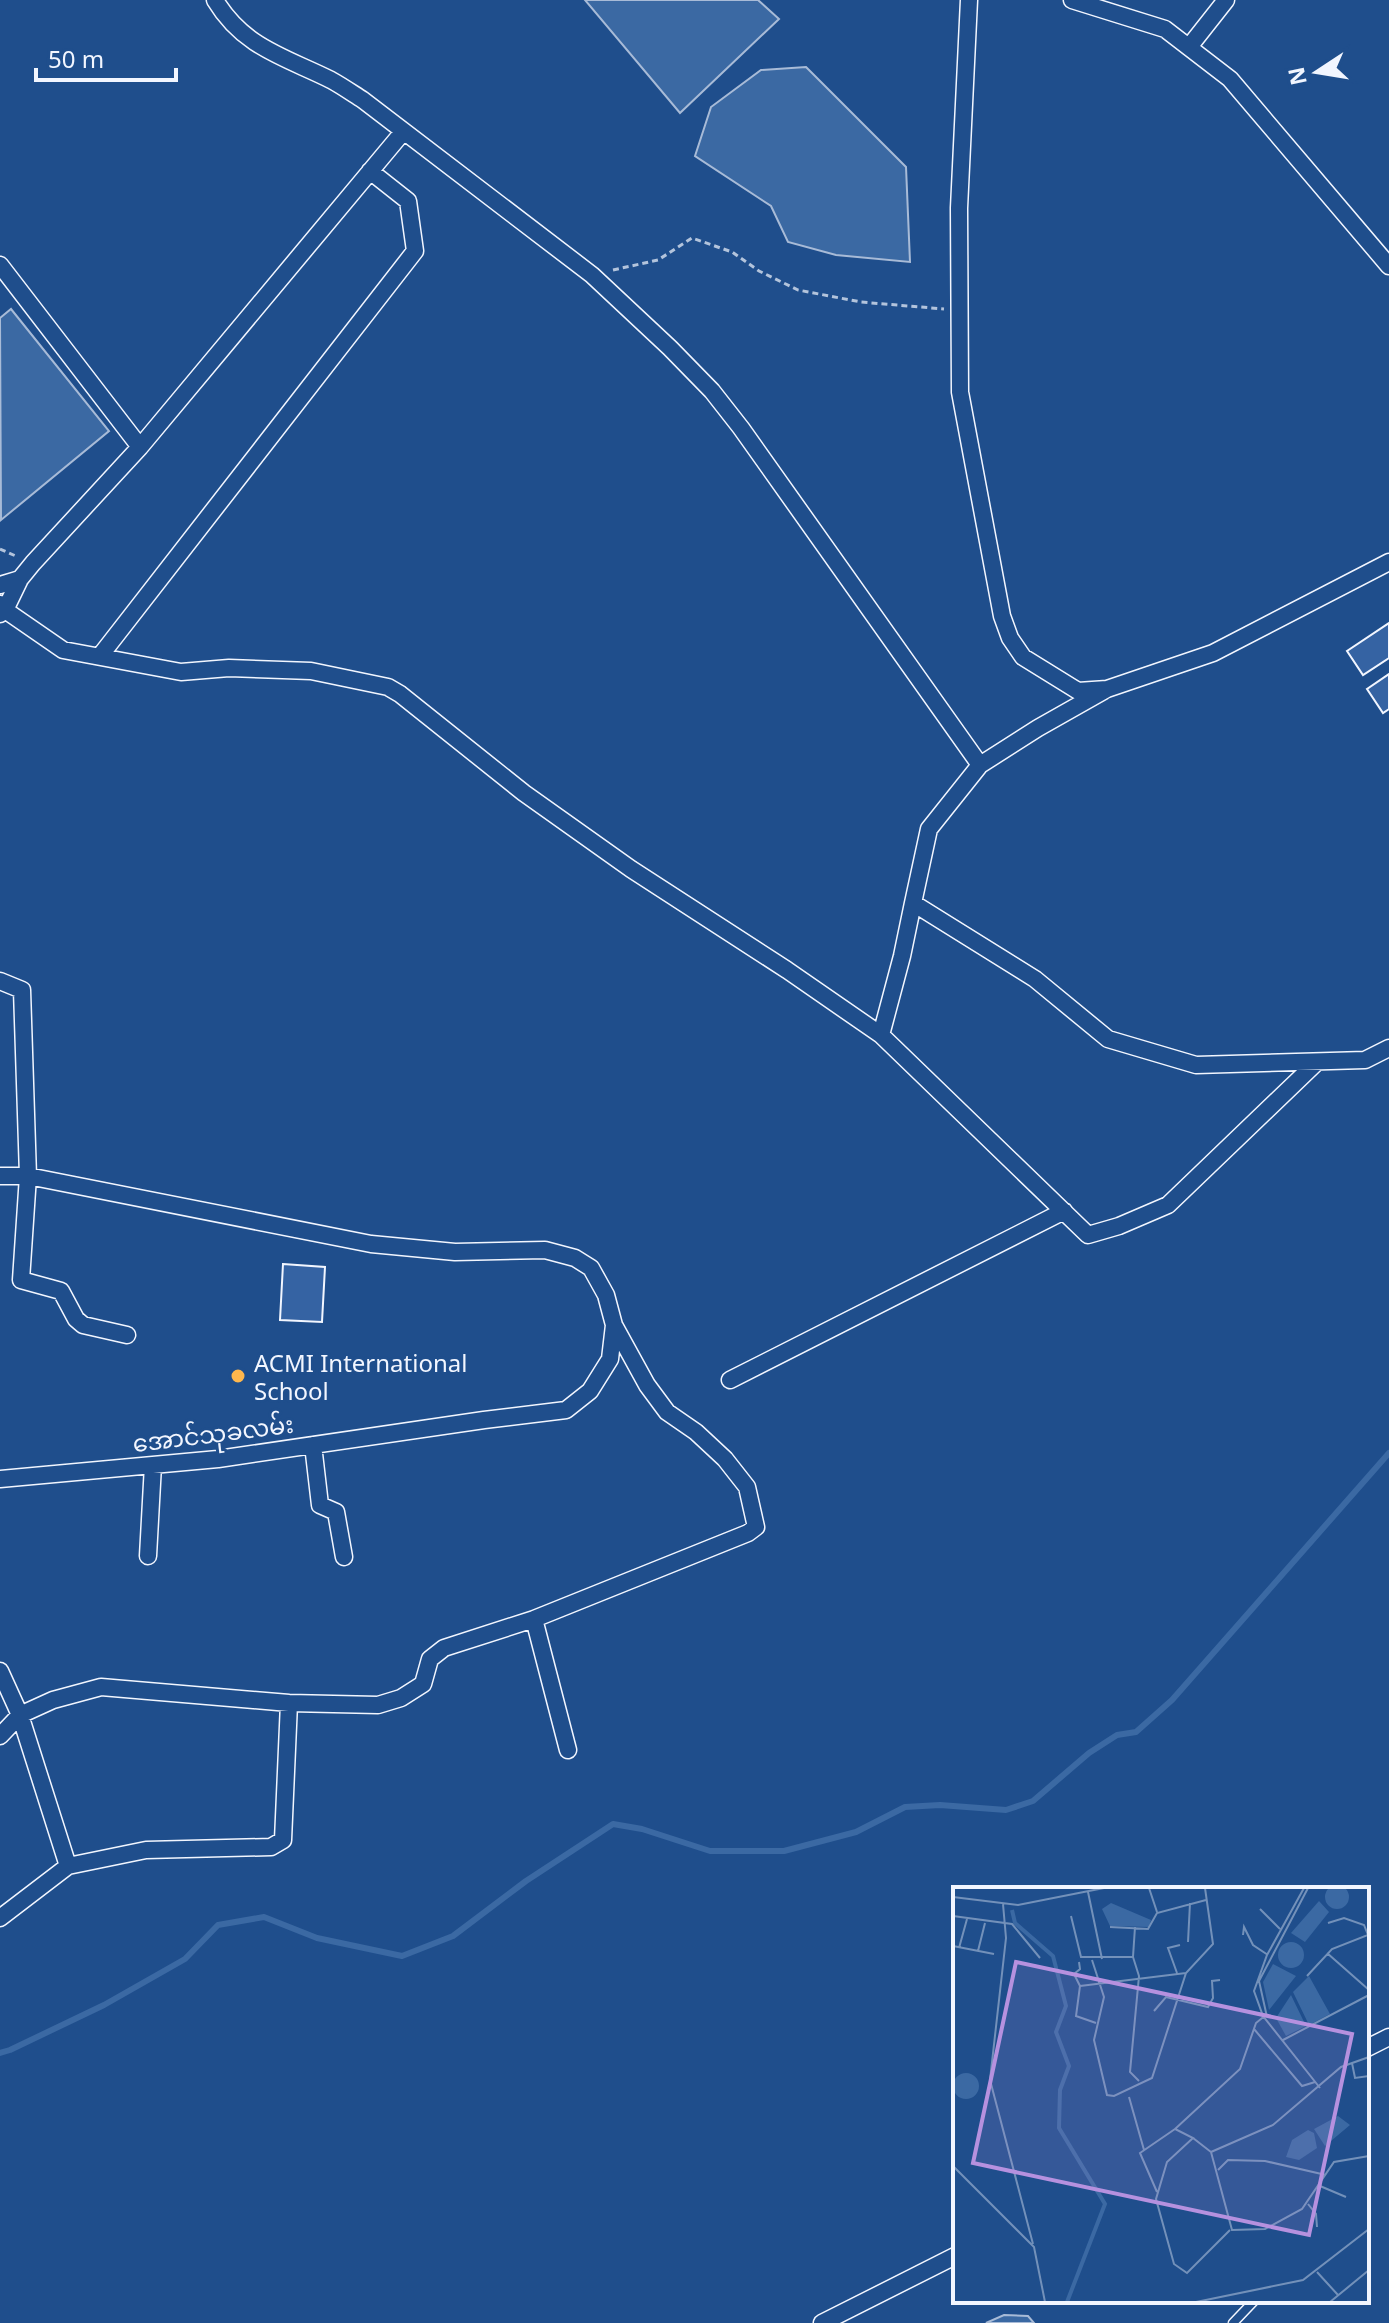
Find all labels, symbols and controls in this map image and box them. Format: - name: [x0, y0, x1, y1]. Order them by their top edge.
- scale bar: [36, 32, 176, 82]
- north arrow: [1277, 32, 1357, 112]
- text: 50 m: [48, 42, 104, 75]
- text: N: [1280, 64, 1313, 88]
- place label: ACMI International School: [254, 1346, 467, 1407]
- marker: ACMI International School: [229, 1367, 247, 1385]
- street label: အောင်သုခလမ်း: [131, 1407, 296, 1463]
- inset map: [953, 1887, 1369, 2303]

